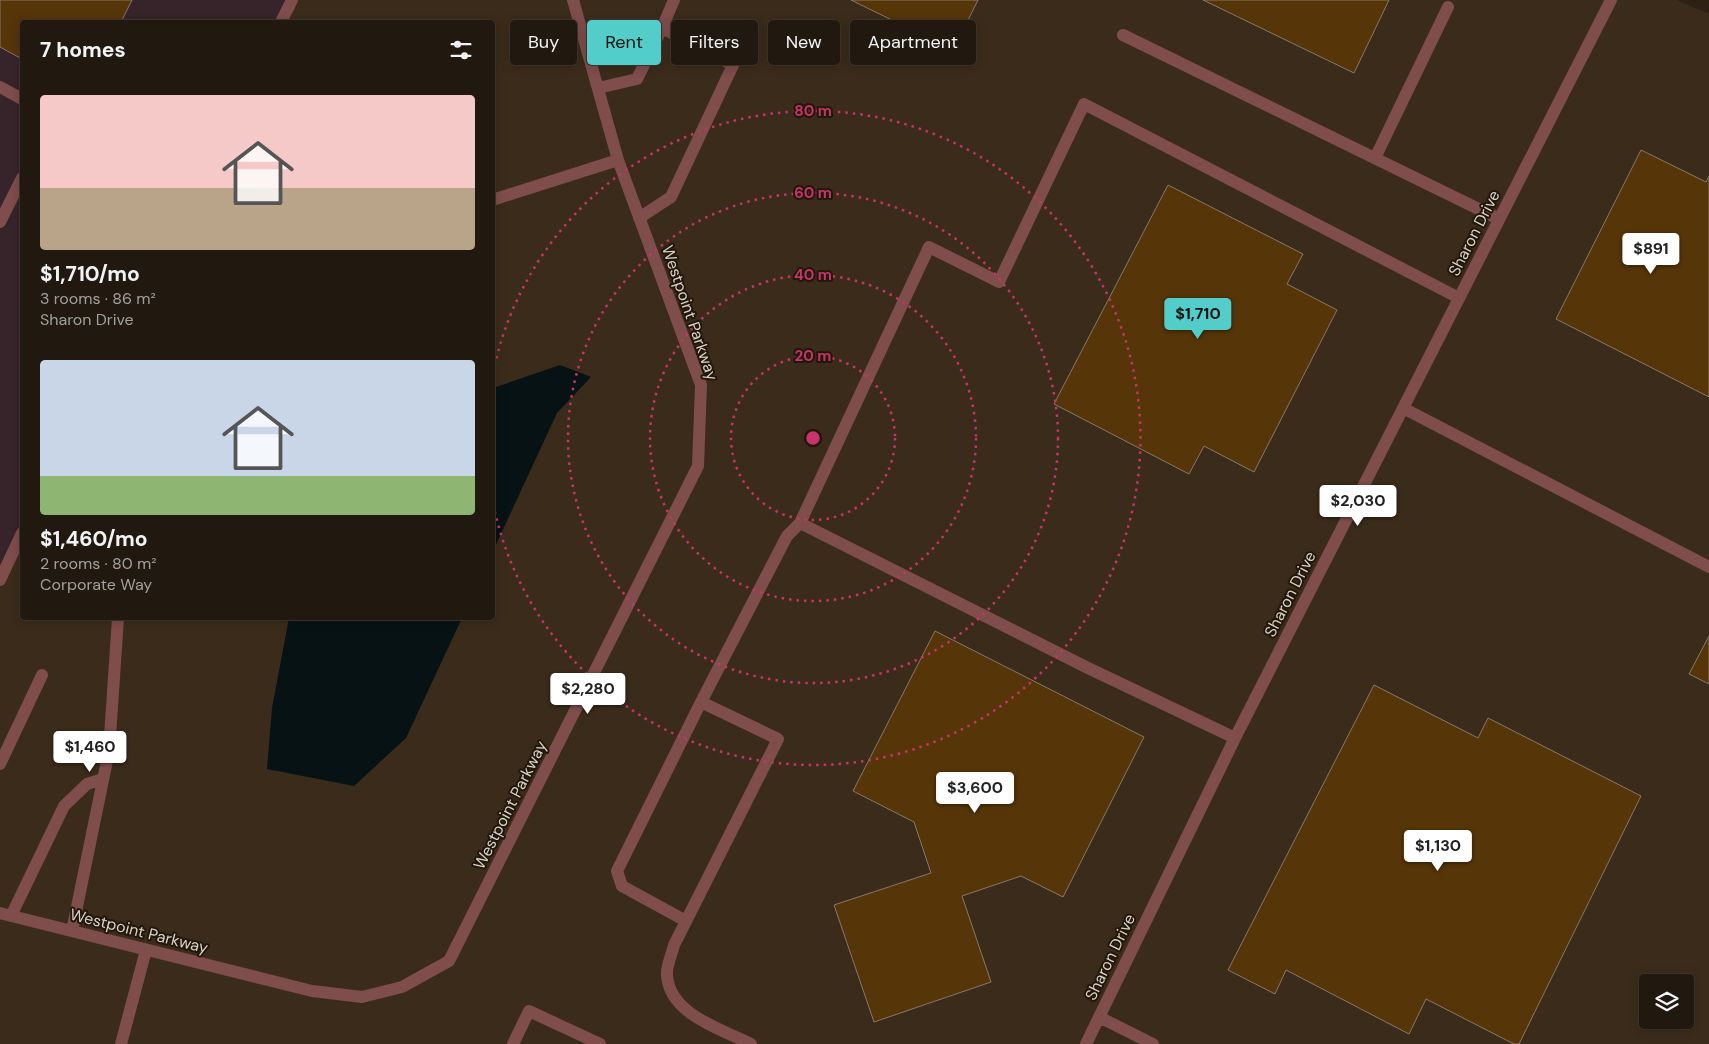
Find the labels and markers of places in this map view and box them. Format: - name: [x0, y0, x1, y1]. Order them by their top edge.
- pin: $891: [1621, 232, 1681, 275]
- pin: $1,710: [1157, 298, 1239, 340]
- centre of rings: [804, 429, 822, 447]
- pin: $2,030: [1317, 484, 1399, 527]
- pin: $2,280: [547, 672, 629, 715]
- pin: $1,460: [49, 730, 131, 773]
- pin: $3,600: [934, 772, 1016, 814]
- pin: $1,130: [1397, 830, 1479, 872]

